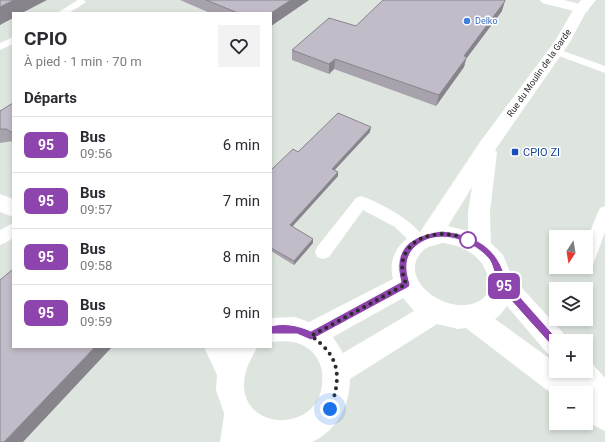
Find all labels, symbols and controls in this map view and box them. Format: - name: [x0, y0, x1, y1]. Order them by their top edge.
- marker: Delko: [462, 16, 472, 26]
- place label: Delko: [475, 16, 498, 26]
- button: heart: [218, 25, 260, 67]
- text: CPIO: [24, 27, 67, 50]
- street label: Rue du Moulin de la Garde: [505, 27, 573, 119]
- text: À pied · 1 min · 70 m: [24, 54, 142, 69]
- text: Départs: [24, 89, 77, 107]
- text: Bus: [80, 128, 106, 146]
- text: 6 min: [223, 136, 260, 154]
- text: 95: [38, 137, 54, 153]
- text: 09:56: [80, 146, 112, 161]
- place label: CPIO ZI: [523, 146, 560, 159]
- marker: CPIO ZI: [510, 147, 520, 157]
- text: Bus: [80, 184, 106, 202]
- text: 7 min: [223, 192, 260, 210]
- text: 95: [38, 193, 54, 209]
- text: 09:57: [80, 202, 112, 217]
- north arrow: [549, 230, 593, 274]
- map controls: [549, 230, 593, 430]
- unlabelled marker: [459, 231, 477, 249]
- text: Bus: [80, 240, 106, 258]
- text: 8 min: [223, 248, 260, 266]
- text: 95: [38, 249, 54, 265]
- text: 09:58: [80, 258, 112, 273]
- line badge: 95: [486, 273, 522, 299]
- text: 95: [496, 278, 512, 294]
- button: layers: [549, 282, 593, 326]
- text: Bus: [80, 296, 106, 314]
- text: 9 min: [223, 304, 260, 322]
- text: 95: [38, 305, 54, 321]
- text: 09:59: [80, 314, 112, 329]
- button: +: [549, 334, 593, 378]
- button: −: [549, 386, 593, 430]
- your location: [320, 399, 340, 419]

